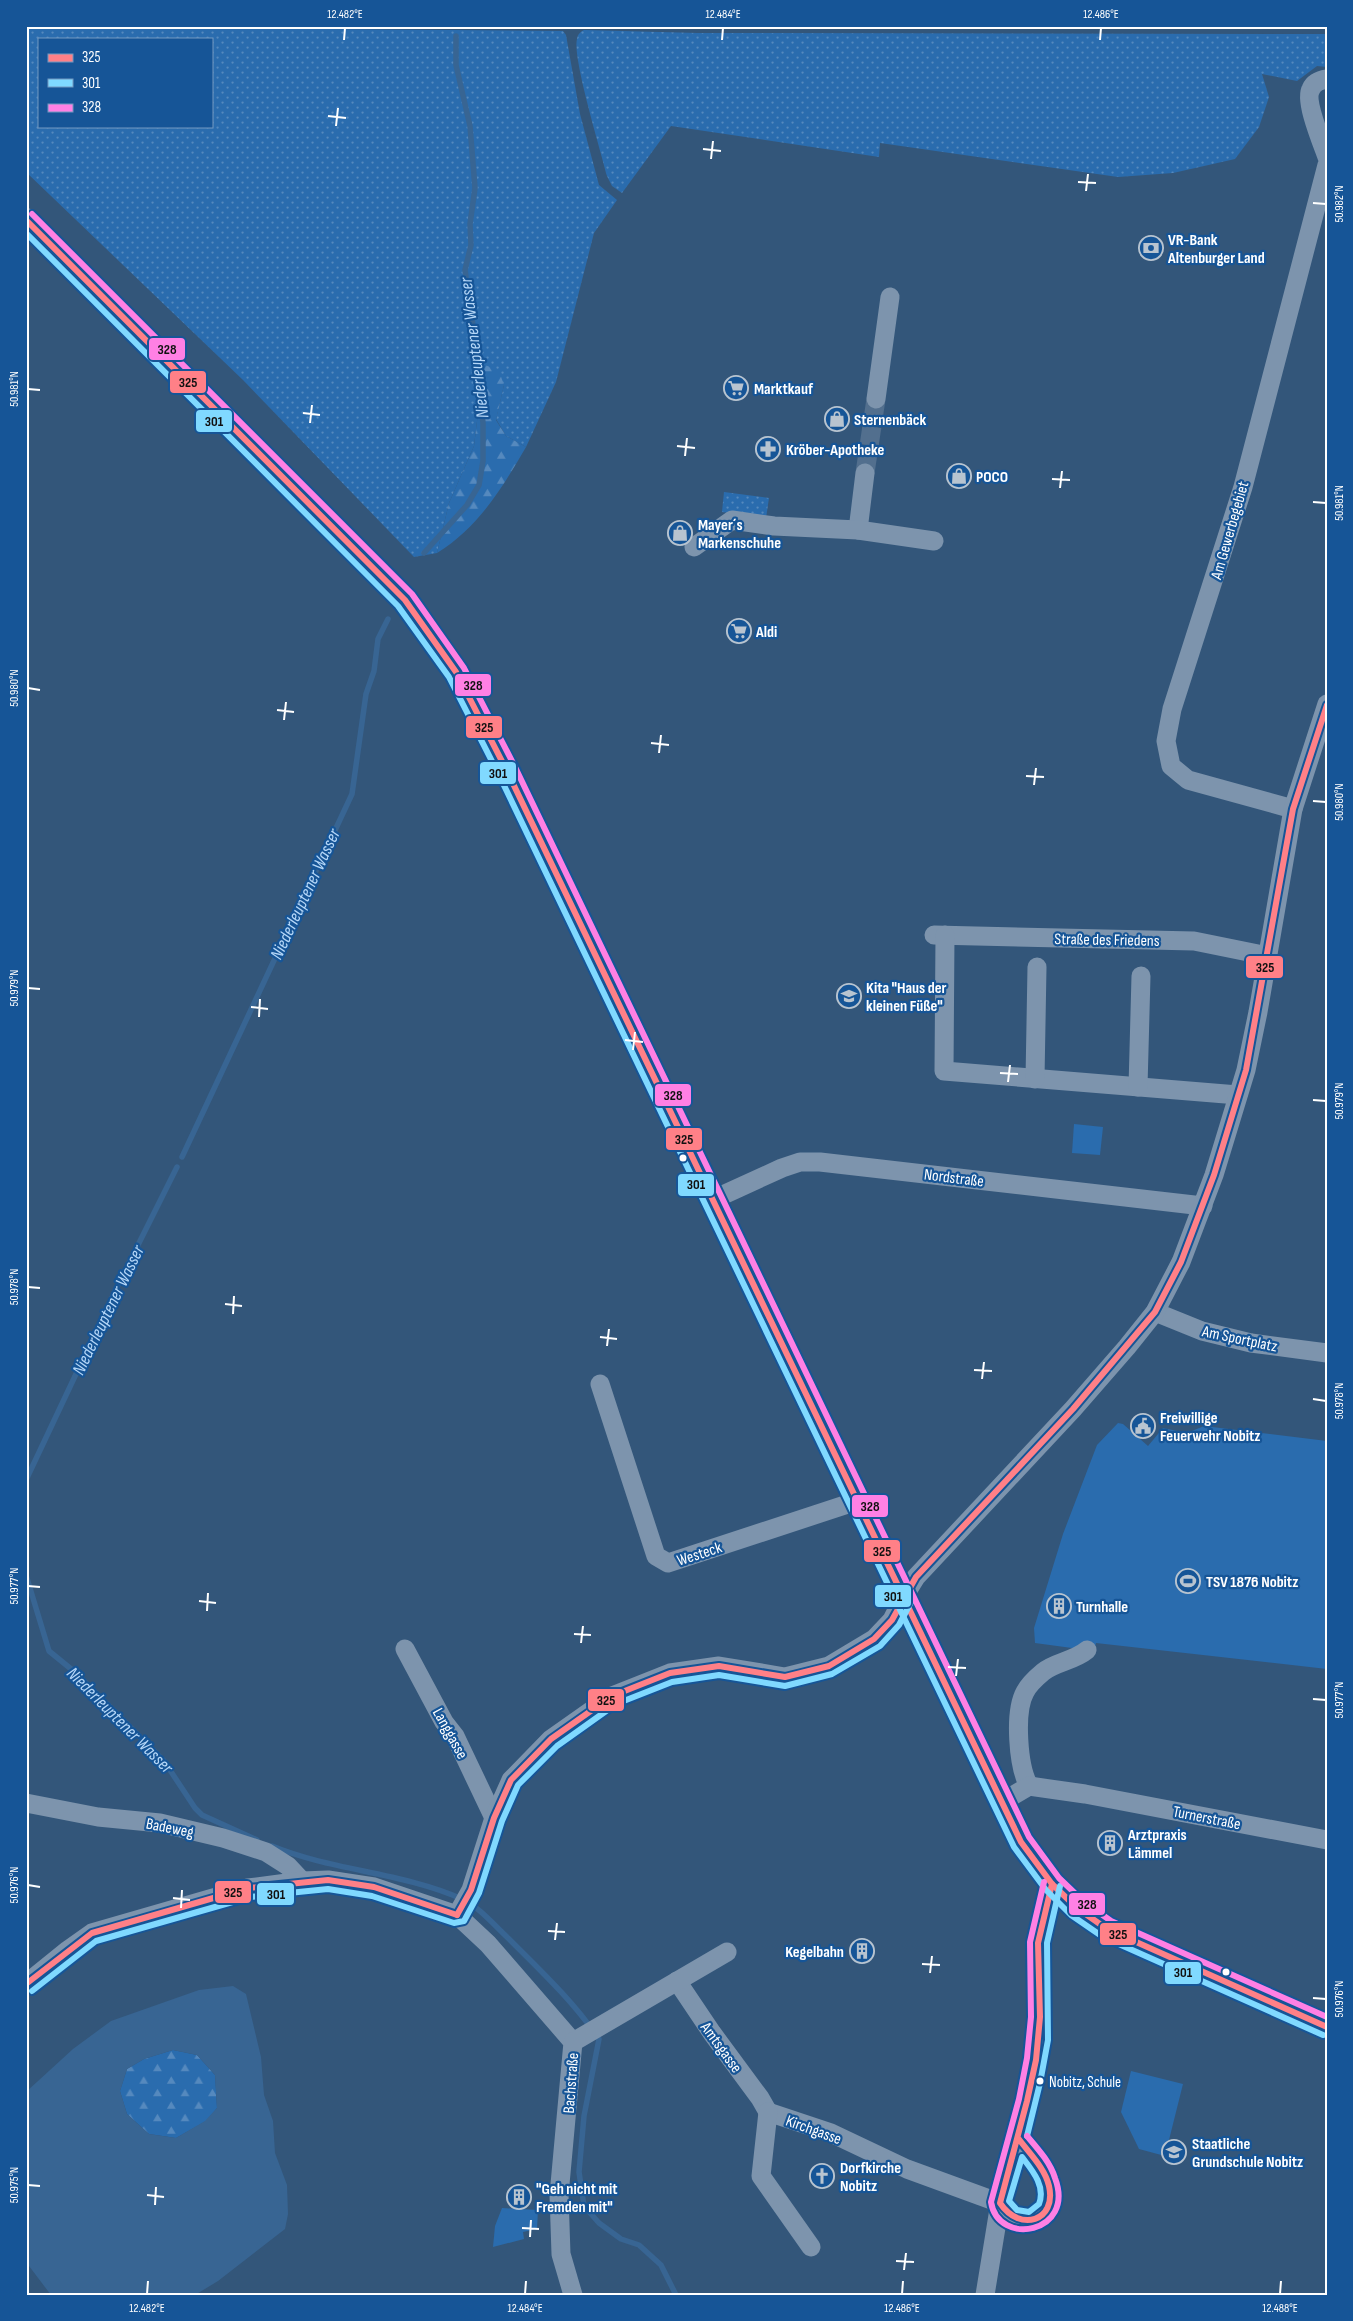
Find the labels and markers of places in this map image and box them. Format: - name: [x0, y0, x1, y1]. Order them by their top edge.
- place label: VR-Bank Altenburger Land: [1167, 231, 1265, 268]
- bank icon: VR-Bank Altenburger Land: [1138, 235, 1164, 261]
- supermarket icon: Marktkauf: [723, 375, 749, 401]
- place label: Marktkauf: [754, 380, 814, 399]
- shop icon: Sternenbäck: [824, 406, 850, 432]
- place label: Sternenbäck: [854, 411, 926, 430]
- pharmacy icon: Kröber-Apotheke: [755, 436, 781, 462]
- place label: Kröber-Apotheke: [786, 441, 885, 460]
- shop icon: POCO: [946, 463, 972, 489]
- place label: POCO: [976, 468, 1008, 487]
- place label: Mayer´s Markenschuhe: [698, 516, 781, 553]
- shop icon: Mayer´s Markenschuhe: [667, 520, 693, 546]
- supermarket icon: Aldi: [726, 618, 752, 644]
- place label: Aldi: [755, 623, 777, 642]
- place label: Kita "Haus der kleinen Füße": [866, 979, 946, 1016]
- school or university icon: Kita "Haus der kleinen Füße": [836, 983, 862, 1009]
- unlabelled marker: [678, 1153, 688, 1163]
- place label: Freiwillige Feuerwehr Nobitz: [1160, 1409, 1260, 1446]
- public building icon: Freiwillige Feuerwehr Nobitz: [1130, 1413, 1156, 1439]
- sports icon: TSV 1876 Nobitz: [1175, 1568, 1201, 1594]
- place label: TSV 1876 Nobitz: [1206, 1573, 1298, 1592]
- building icon: Turnhalle: [1046, 1593, 1072, 1619]
- place label: Turnhalle: [1076, 1598, 1128, 1617]
- place label: Arztpraxis Lämmel: [1127, 1826, 1187, 1863]
- building icon: Arztpraxis Lämmel: [1097, 1830, 1123, 1856]
- building icon: Kegelbahn: [849, 1938, 875, 1964]
- place label: Kegelbahn: [785, 1943, 844, 1962]
- unlabelled marker: [1221, 1967, 1231, 1977]
- place label: Nobitz, Schule: [1049, 2073, 1121, 2092]
- marker: Nobitz, Schule: [1035, 2076, 1045, 2086]
- place label: Staatliche Grundschule Nobitz: [1192, 2135, 1303, 2172]
- school or university icon: Staatliche Grundschule Nobitz: [1161, 2139, 1187, 2165]
- place label: Dorfkirche Nobitz: [840, 2159, 901, 2196]
- church icon: Dorfkirche Nobitz: [809, 2163, 835, 2189]
- place label: "Geh nicht mit Fremden mit": [536, 2180, 618, 2217]
- building icon: "Geh nicht mit Fremden mit": [506, 2184, 532, 2210]

